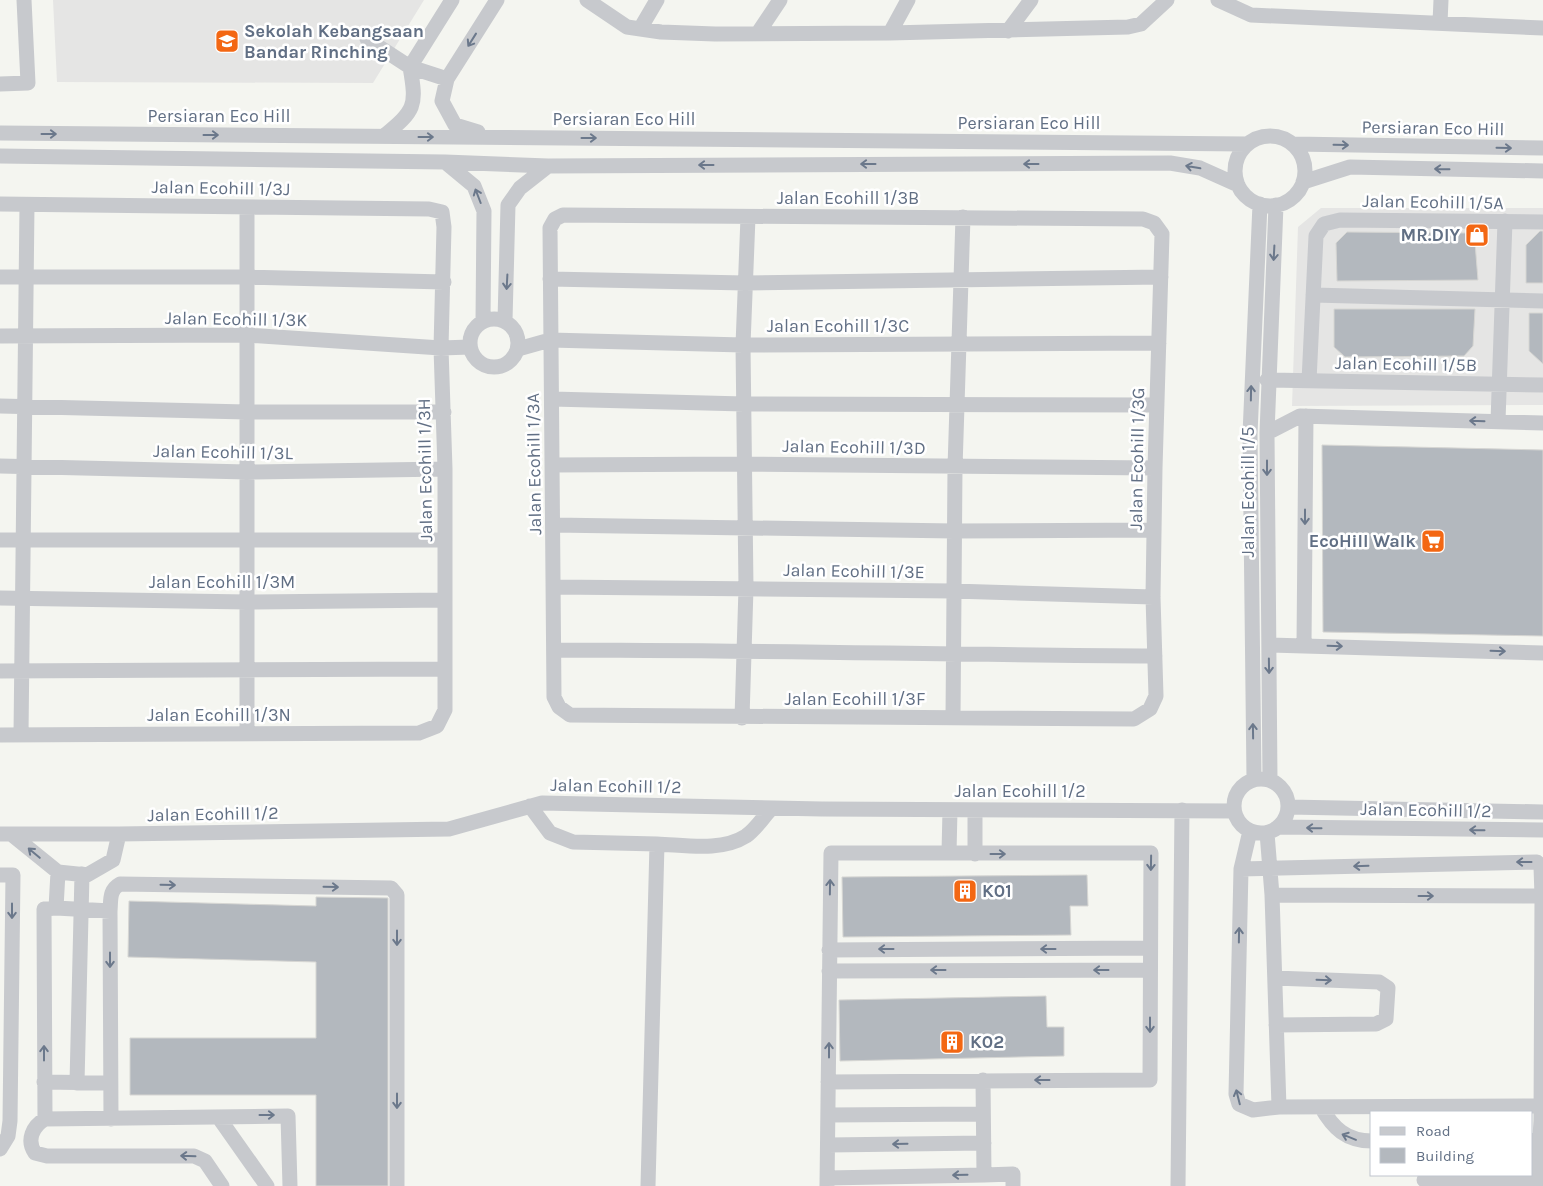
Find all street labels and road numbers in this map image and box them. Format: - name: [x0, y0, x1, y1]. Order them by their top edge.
- street label: Persiaran Eco Hill: [148, 105, 291, 127]
- street label: Persiaran Eco Hill: [553, 108, 696, 130]
- street label: Persiaran Eco Hill: [958, 112, 1101, 134]
- street label: Persiaran Eco Hill: [1361, 116, 1505, 140]
- street label: Jalan Ecohill 1/3J: [151, 176, 291, 200]
- street label: Jalan Ecohill 1/3B: [777, 187, 919, 209]
- street label: Jalan Ecohill 1/5A: [1362, 190, 1504, 214]
- street label: Jalan Ecohill 1/3K: [165, 307, 307, 331]
- street label: Jalan Ecohill 1/3C: [767, 315, 909, 337]
- street label: Jalan Ecohill 1/5B: [1335, 352, 1477, 376]
- street label: Jalan Ecohill 1/3G: [1125, 387, 1149, 531]
- street label: Jalan Ecohill 1/3A: [522, 393, 546, 535]
- street label: Jalan Ecohill 1/3H: [413, 398, 437, 542]
- street label: Jalan Ecohill 1/5: [1237, 427, 1259, 557]
- street label: Jalan Ecohill 1/3D: [782, 435, 926, 459]
- street label: Jalan Ecohill 1/3L: [153, 440, 294, 464]
- street label: Jalan Ecohill 1/3E: [783, 559, 925, 583]
- street label: Jalan Ecohill 1/3M: [149, 571, 295, 593]
- street label: Jalan Ecohill 1/3F: [785, 688, 925, 710]
- street label: Jalan Ecohill 1/3N: [147, 704, 291, 726]
- street label: Jalan Ecohill 1/2: [550, 774, 682, 798]
- street label: Jalan Ecohill 1/2: [954, 780, 1086, 802]
- street label: Jalan Ecohill 1/2: [1360, 798, 1492, 822]
- street label: Jalan Ecohill 1/2: [147, 802, 279, 826]

